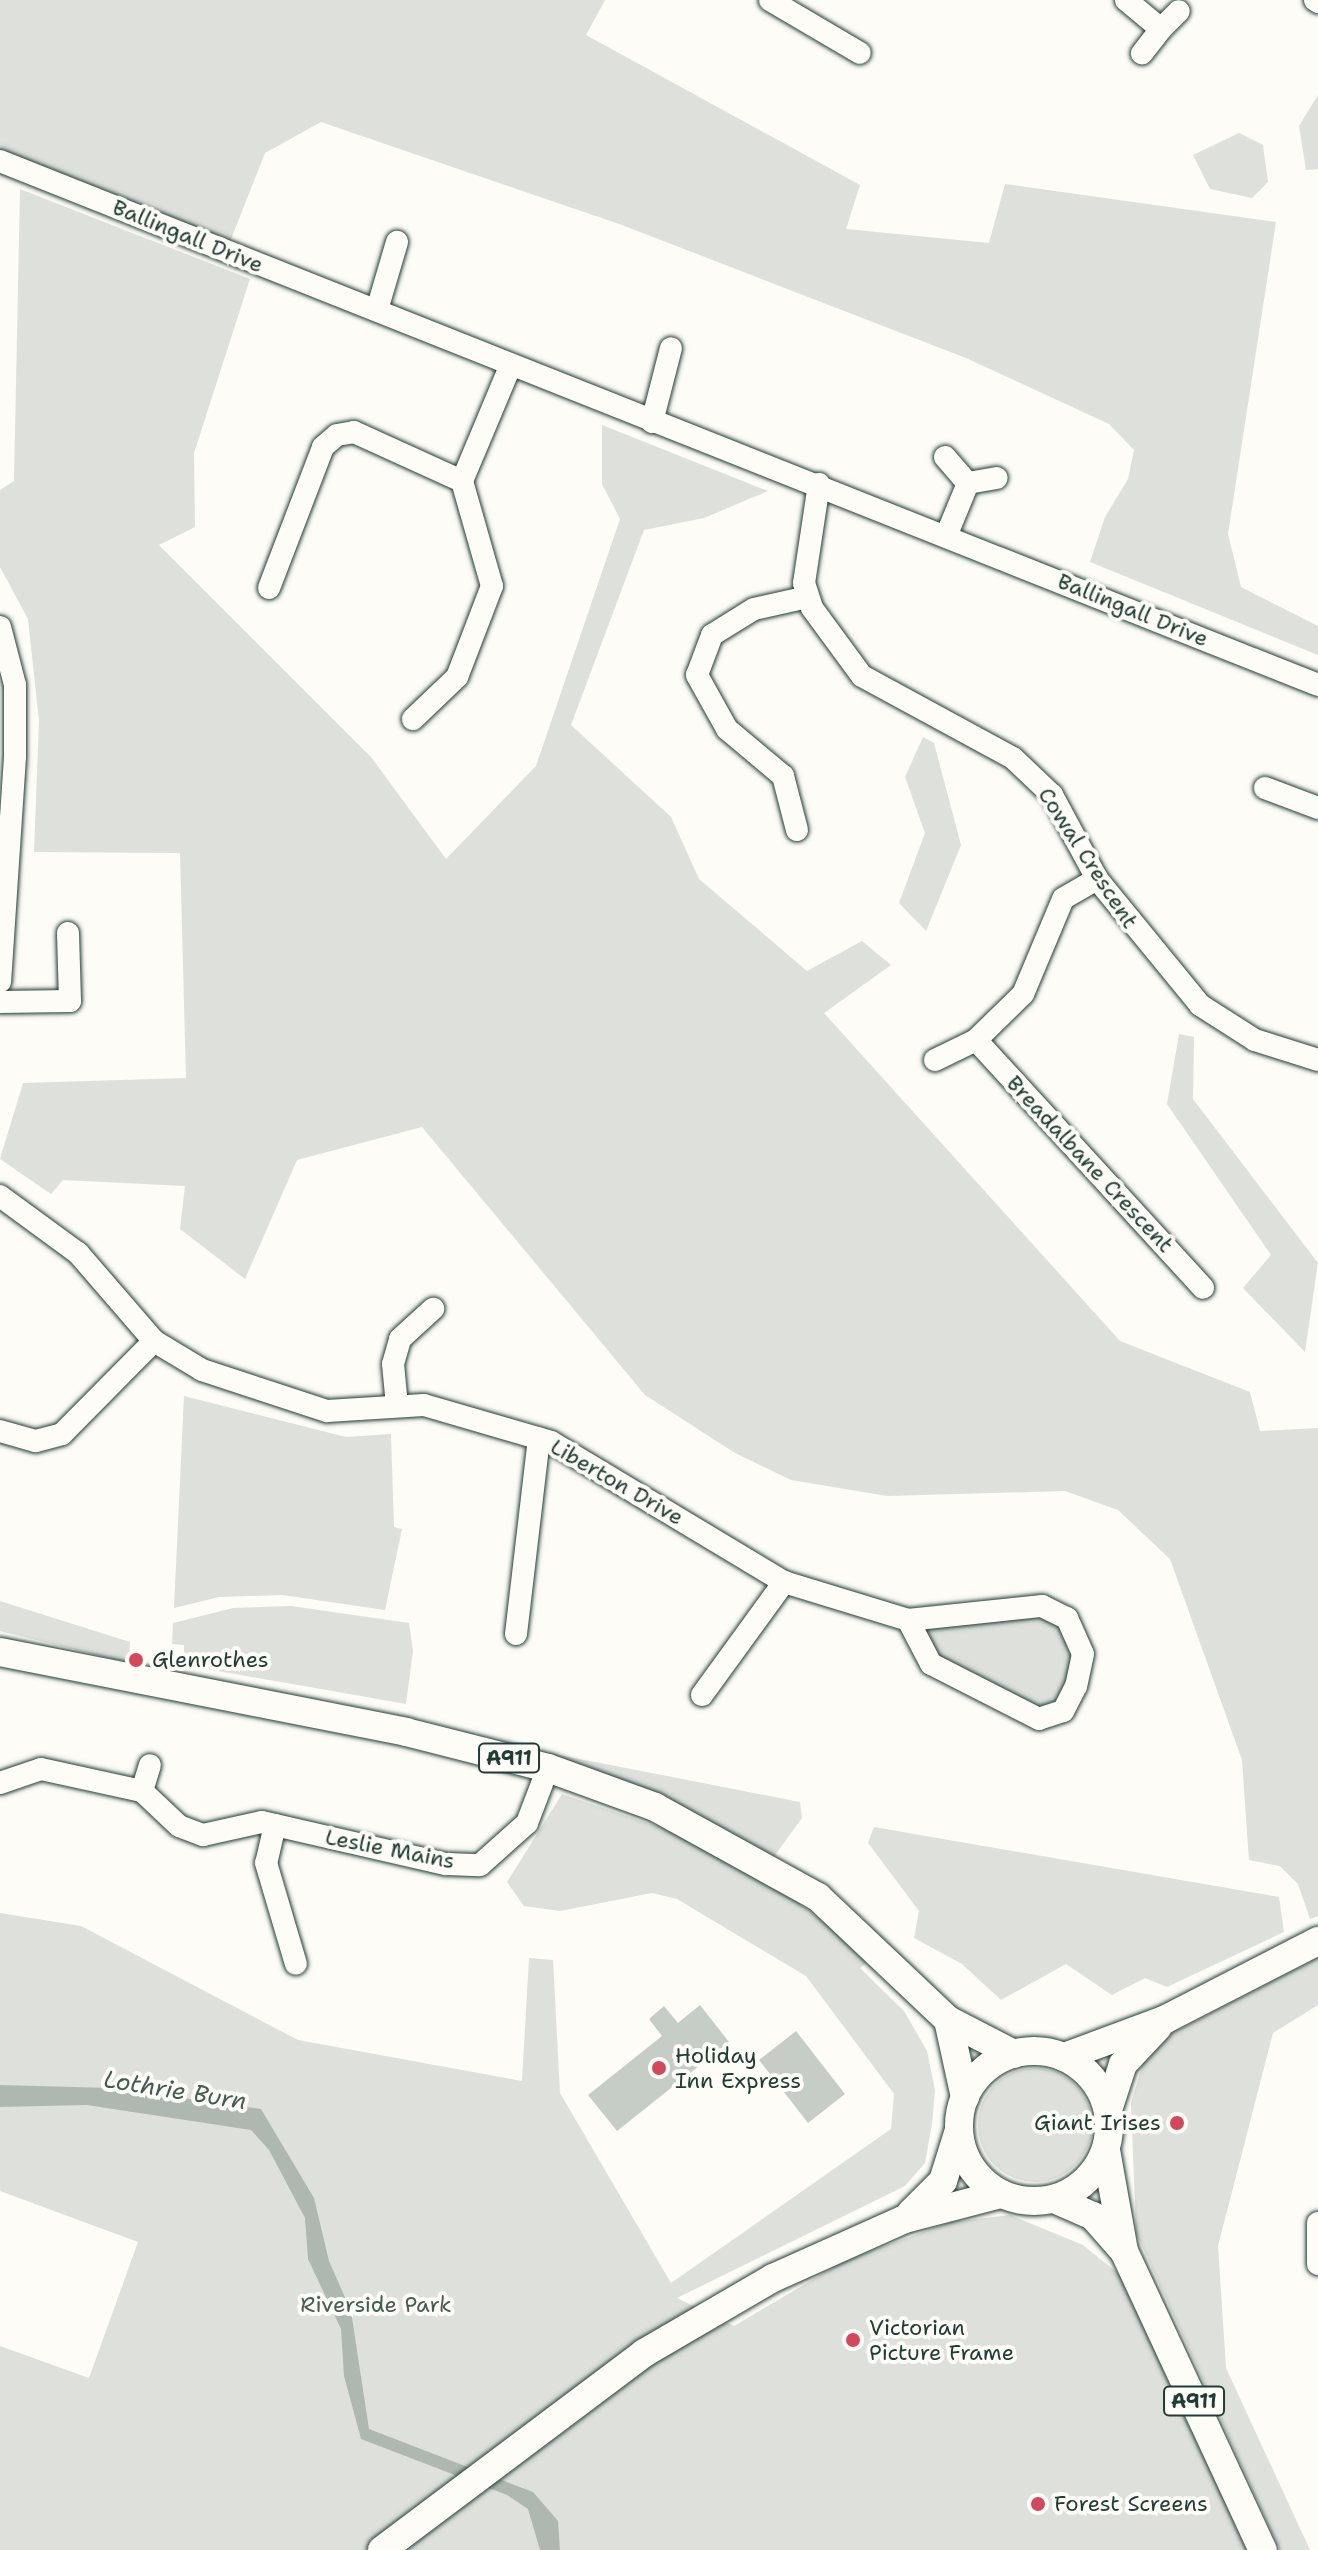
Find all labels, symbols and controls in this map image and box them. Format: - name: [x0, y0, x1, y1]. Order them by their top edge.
- street label: Ballingall Drive: [109, 194, 267, 278]
- street label: Ballingall Drive: [1054, 568, 1212, 652]
- street label: Cowal Crescent: [1033, 782, 1143, 934]
- street label: Breadalbane Crescent: [1001, 1070, 1179, 1258]
- street label: Liberton Drive: [546, 1433, 688, 1531]
- place label: Glenrothes: [152, 1647, 269, 1673]
- marker: Glenrothes: [127, 1651, 145, 1669]
- road number: A911: [477, 1742, 541, 1774]
- street label: Leslie Mains: [323, 1824, 457, 1874]
- place label: Holiday Inn Express: [675, 2042, 801, 2094]
- marker: Holiday Inn Express: [650, 2059, 668, 2077]
- water label: Lothrie Burn: [102, 2065, 248, 2117]
- place label: Giant Irises: [1034, 2110, 1161, 2136]
- marker: Giant Irises: [1168, 2114, 1186, 2132]
- park label: Riverside Park: [300, 2292, 452, 2318]
- place label: Victorian Picture Frame: [869, 2314, 1014, 2366]
- marker: Victorian Picture Frame: [844, 2331, 862, 2349]
- road number: A911: [1162, 2385, 1226, 2417]
- place label: Forest Screens: [1054, 2491, 1208, 2517]
- marker: Forest Screens: [1029, 2495, 1047, 2513]

